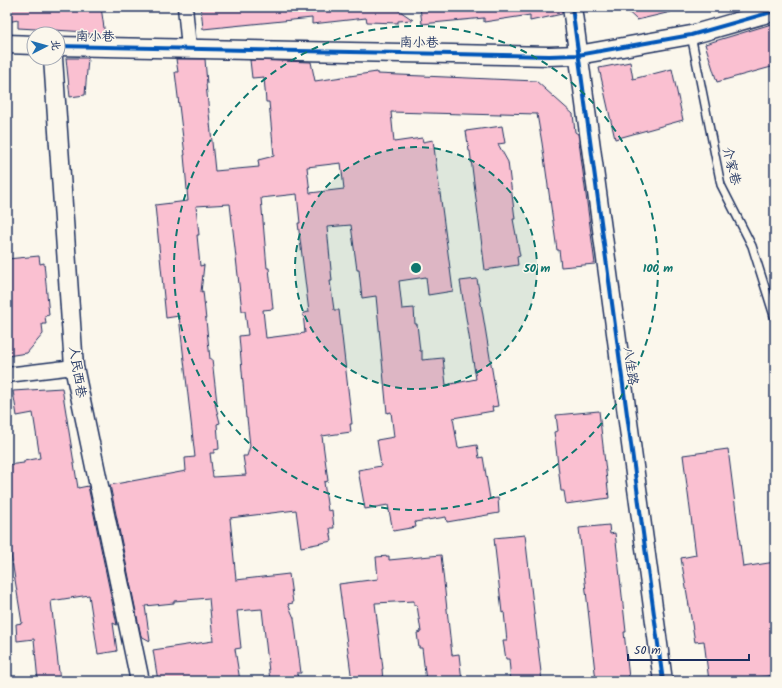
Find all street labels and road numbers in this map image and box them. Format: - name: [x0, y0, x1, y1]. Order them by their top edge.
- street label: 南小巷: [75, 26, 115, 48]
- street label: 南小巷: [399, 32, 439, 54]
- street label: 介家巷: [716, 145, 746, 187]
- street label: 人民西巷: [63, 345, 91, 399]
- street label: 八佳路: [617, 345, 643, 387]

